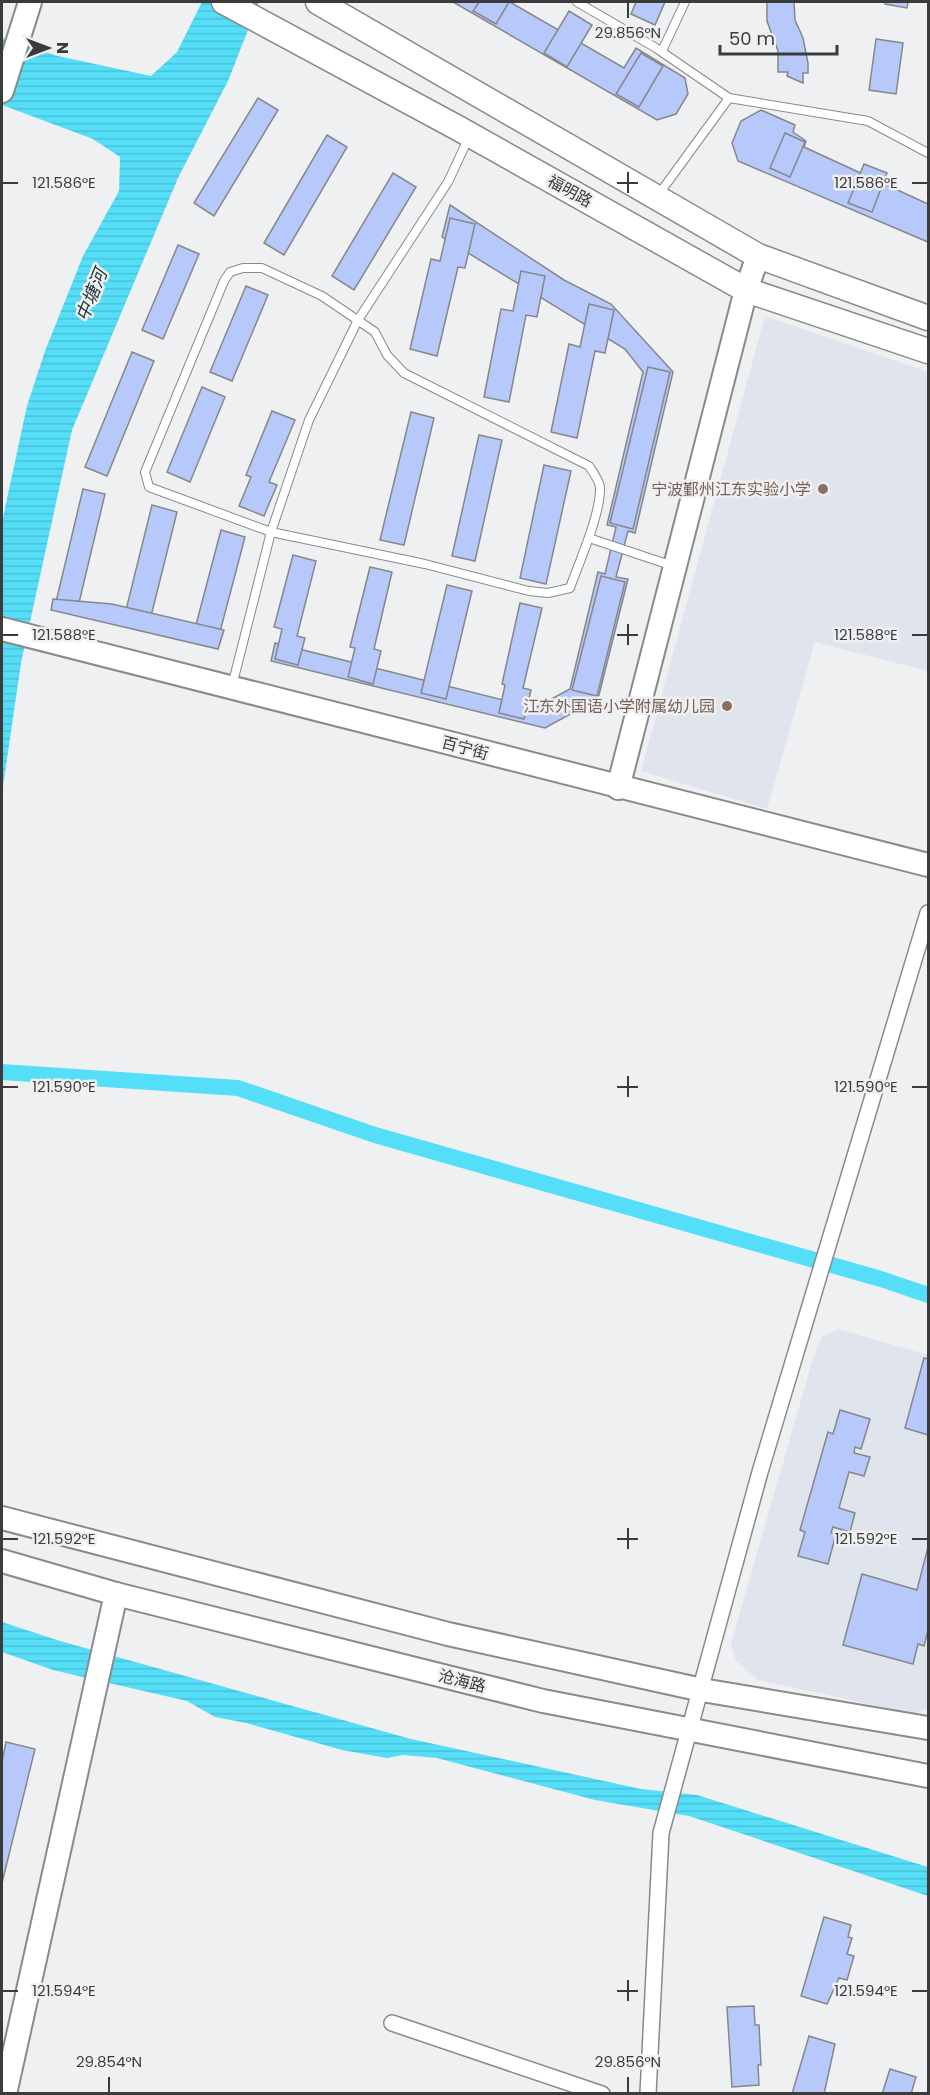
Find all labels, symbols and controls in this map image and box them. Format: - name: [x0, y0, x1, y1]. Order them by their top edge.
- north arrow: [18, 18, 78, 78]
- scale bar: [720, 18, 837, 56]
- text: 29.856°N: [595, 22, 661, 43]
- text: 50 m: [729, 26, 775, 51]
- text: N: [51, 42, 74, 54]
- street label: 福明路: [543, 169, 597, 213]
- text: 121.586°E: [32, 172, 96, 193]
- text: 121.586°E: [834, 172, 898, 193]
- water label: 中塘河: [69, 263, 114, 325]
- place label: 宁波鄞州江东实验小学: [651, 478, 811, 501]
- marker: 宁波鄞州江东实验小学: [816, 482, 830, 496]
- text: 121.588°E: [32, 624, 96, 645]
- text: 121.588°E: [834, 624, 898, 645]
- place label: 江东外国语小学附属幼儿园: [523, 695, 715, 718]
- marker: 江东外国语小学附属幼儿园: [720, 699, 734, 713]
- street label: 百宁街: [439, 731, 491, 765]
- text: 121.590°E: [32, 1076, 96, 1097]
- text: 121.590°E: [834, 1076, 898, 1097]
- text: 121.592°E: [33, 1528, 95, 1549]
- text: 121.592°E: [835, 1528, 897, 1549]
- street label: 沧海路: [436, 1664, 488, 1698]
- text: 121.594°E: [32, 1980, 96, 2001]
- text: 121.594°E: [834, 1980, 898, 2001]
- text: 29.854°N: [76, 2051, 142, 2072]
- text: 29.856°N: [595, 2051, 661, 2072]

